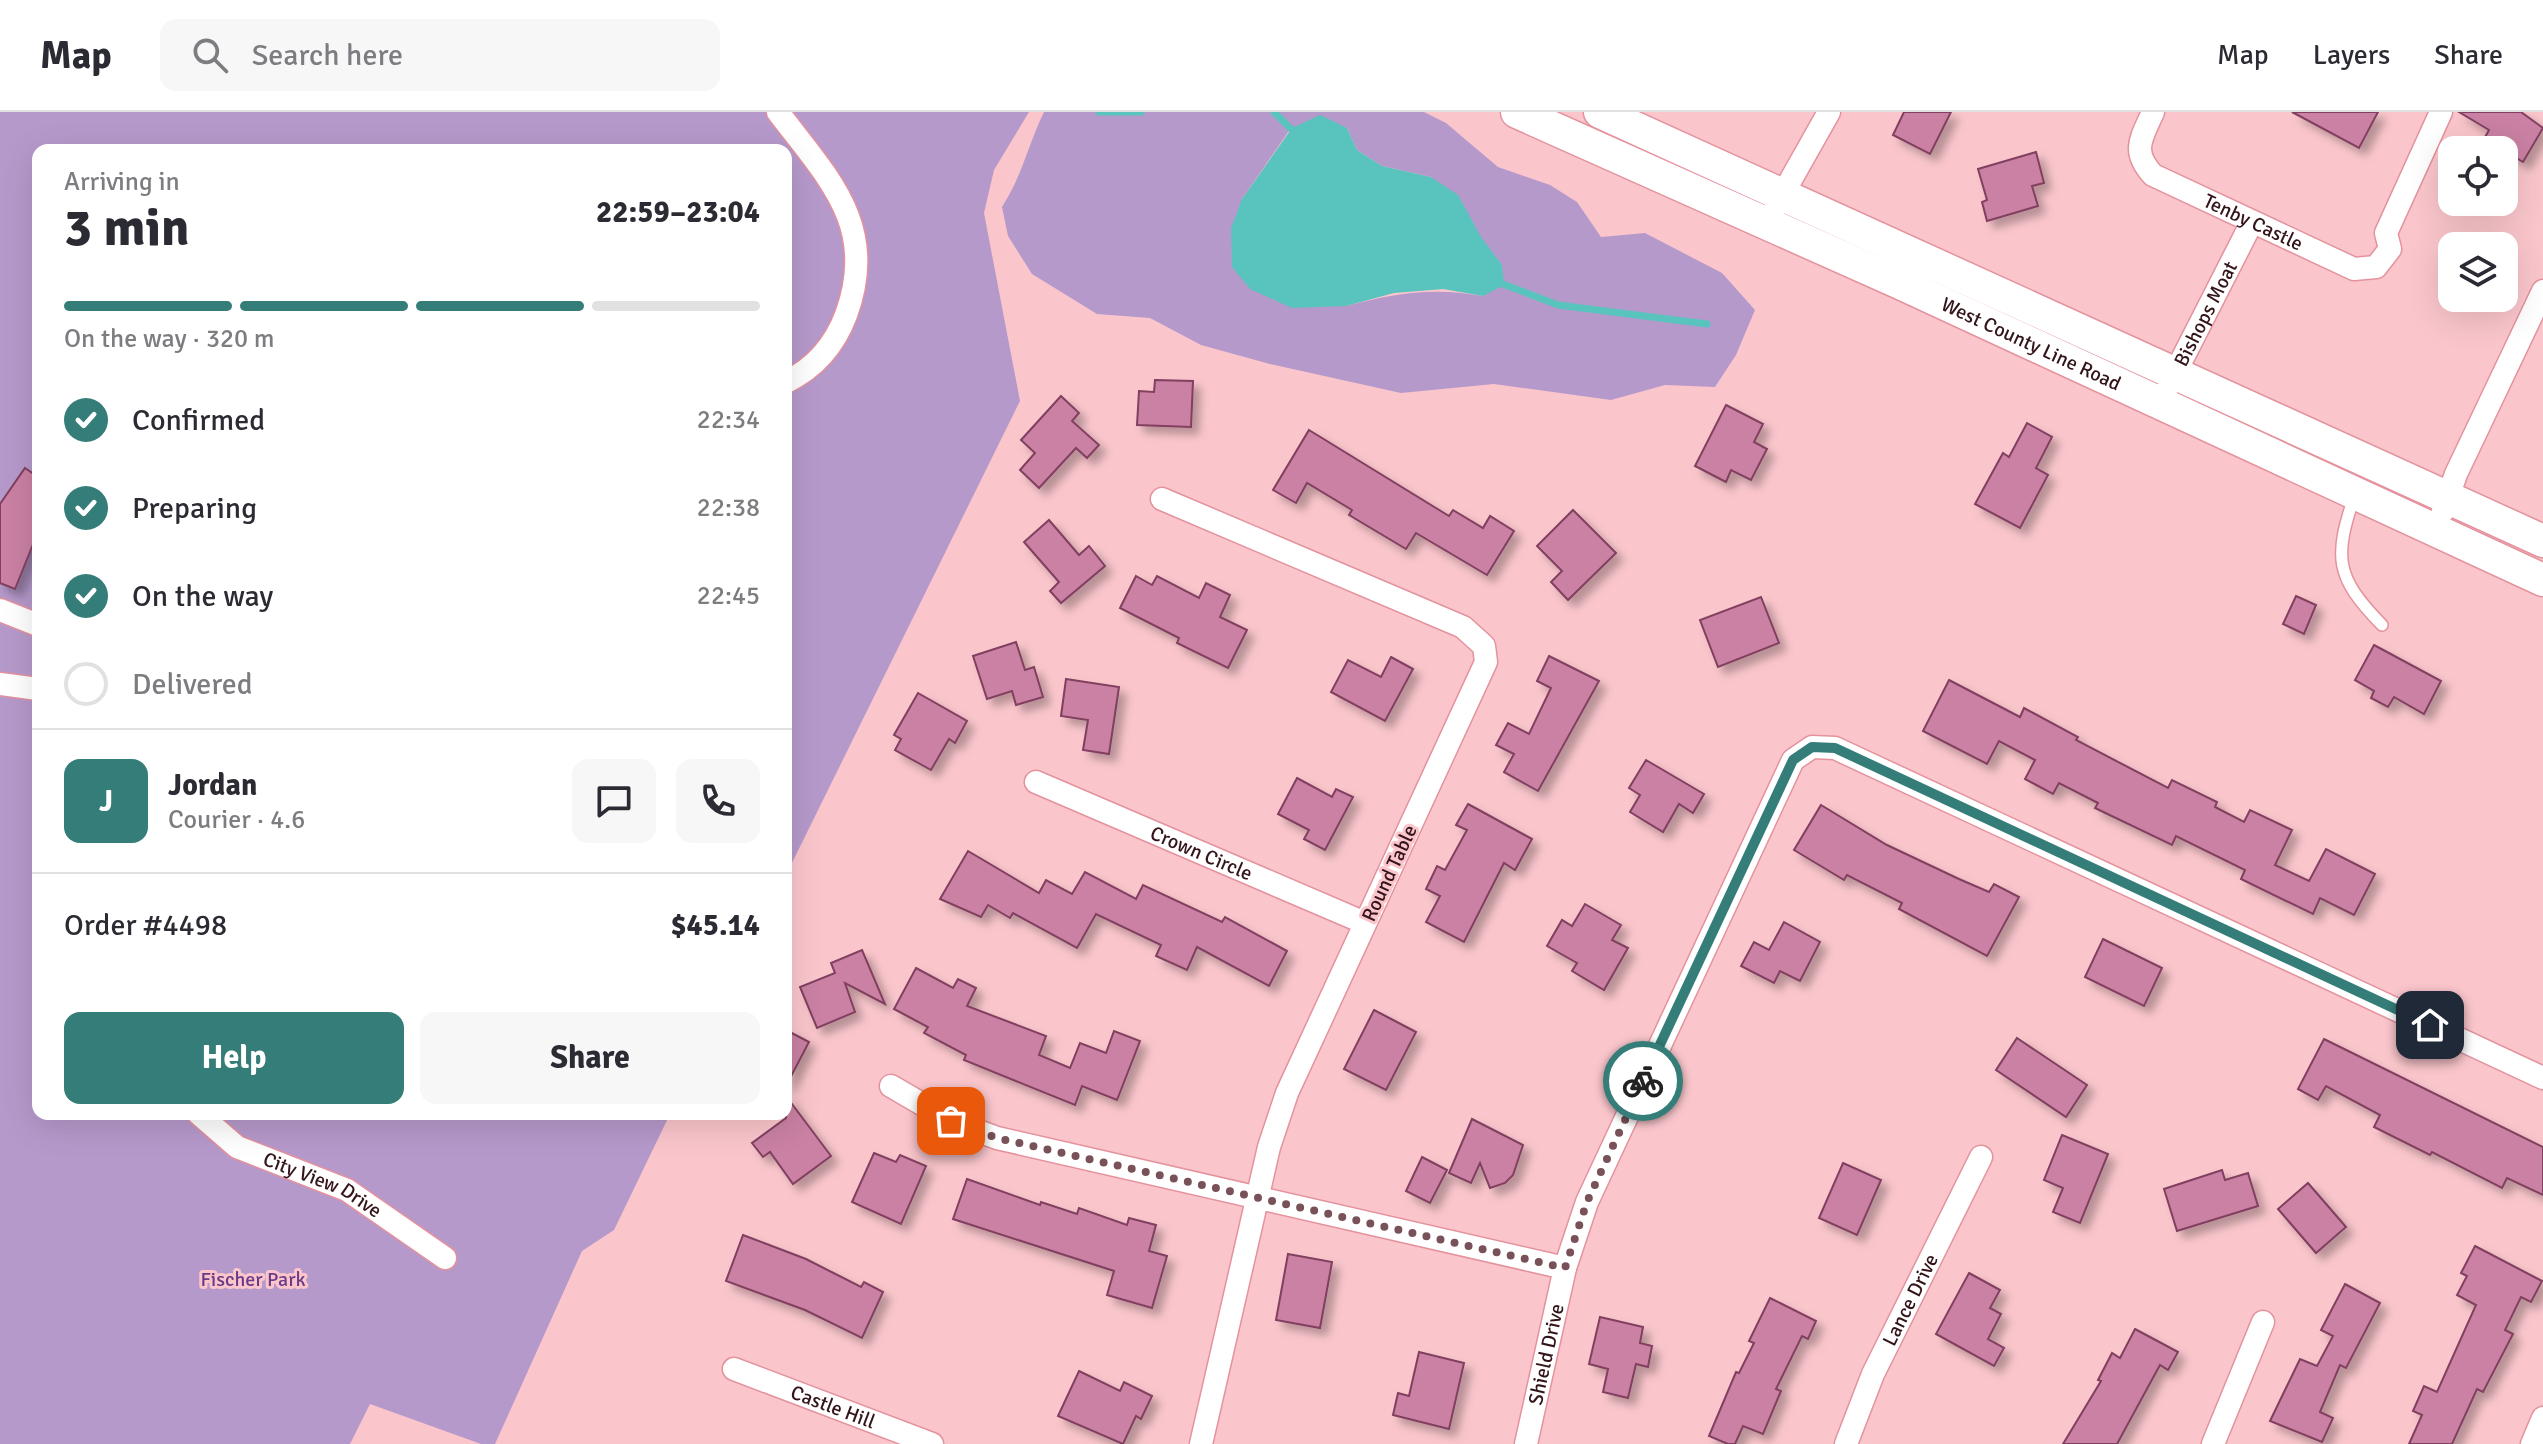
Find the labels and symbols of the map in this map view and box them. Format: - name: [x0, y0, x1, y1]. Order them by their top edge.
- street label: Tenby Castle: [2199, 188, 2307, 256]
- street label: Bishops Moat: [2169, 257, 2243, 371]
- street label: West County Line Road: [1937, 292, 2125, 396]
- street label: Crown Circle: [1146, 820, 1256, 886]
- street label: Round Table: [1356, 821, 1423, 926]
- pin: [2396, 991, 2464, 1059]
- courier: [1603, 1041, 1683, 1121]
- pin: [917, 1087, 985, 1155]
- street label: City View Drive: [260, 1147, 387, 1223]
- street label: Lance Drive: [1877, 1250, 1944, 1350]
- park label: Fischer Park: [200, 1267, 306, 1292]
- street label: Shield Drive: [1523, 1301, 1570, 1407]
- street label: Castle Hill: [787, 1380, 879, 1434]

